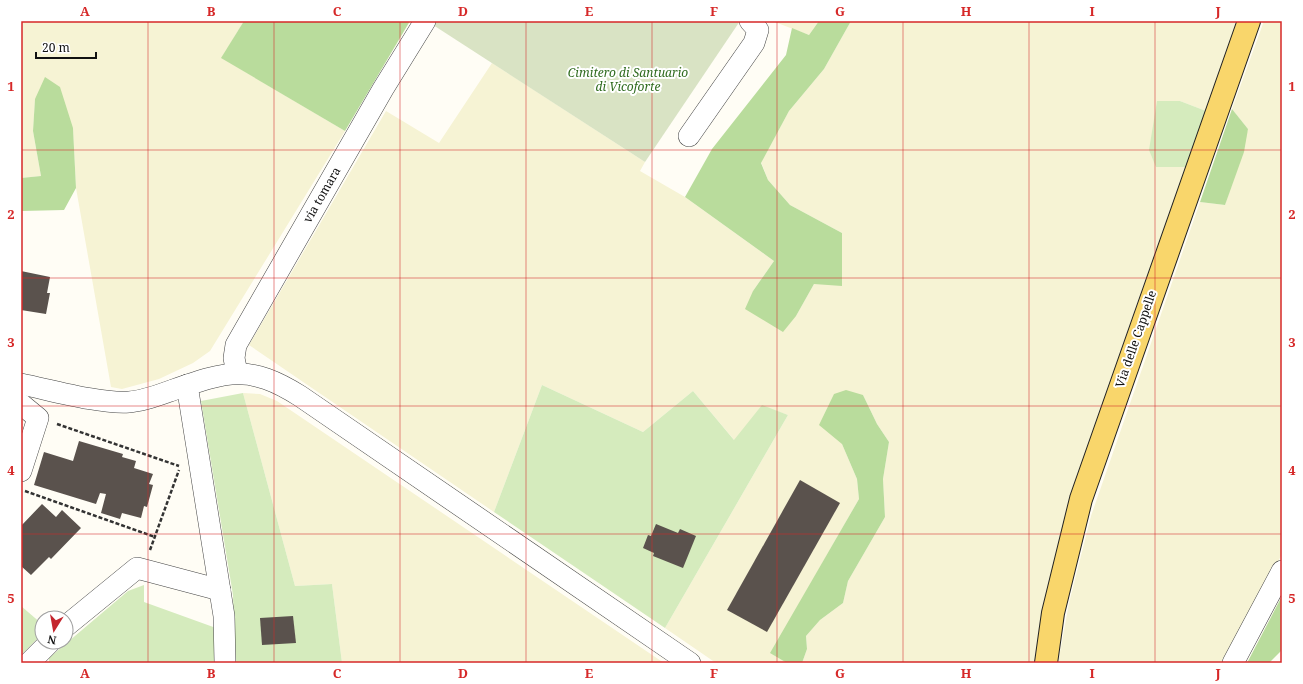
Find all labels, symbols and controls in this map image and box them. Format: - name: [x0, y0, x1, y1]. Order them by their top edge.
- text: A: [80, 2, 90, 20]
- text: B: [207, 2, 216, 20]
- text: C: [333, 2, 342, 20]
- text: D: [458, 2, 468, 20]
- text: E: [585, 2, 594, 20]
- text: F: [710, 2, 718, 20]
- text: G: [835, 2, 845, 20]
- text: H: [961, 2, 972, 20]
- text: I: [1089, 2, 1095, 20]
- text: J: [1214, 2, 1221, 20]
- scale bar: [36, 34, 96, 60]
- text: 20 m: [42, 39, 70, 56]
- park label: Cimitero di Santuario di Vicoforte: [568, 64, 688, 95]
- text: 1: [7, 77, 15, 95]
- text: 1: [1288, 77, 1296, 95]
- street label: via tomara: [299, 163, 345, 226]
- text: 2: [7, 205, 15, 223]
- text: 2: [1288, 205, 1296, 223]
- street label: Via delle Cappelle: [1111, 288, 1160, 390]
- text: 3: [7, 333, 15, 351]
- text: 3: [1288, 333, 1296, 351]
- text: 4: [7, 461, 15, 479]
- text: 4: [1288, 461, 1296, 479]
- text: 5: [7, 589, 15, 607]
- text: 5: [1288, 589, 1296, 607]
- north arrow: [34, 610, 74, 650]
- text: N: [46, 632, 58, 648]
- text: A: [80, 664, 90, 682]
- text: B: [207, 664, 216, 682]
- text: C: [333, 664, 342, 682]
- text: D: [458, 664, 468, 682]
- text: E: [585, 664, 594, 682]
- text: F: [710, 664, 718, 682]
- text: G: [835, 664, 845, 682]
- text: H: [961, 664, 972, 682]
- text: I: [1089, 664, 1095, 682]
- text: J: [1214, 664, 1221, 682]

